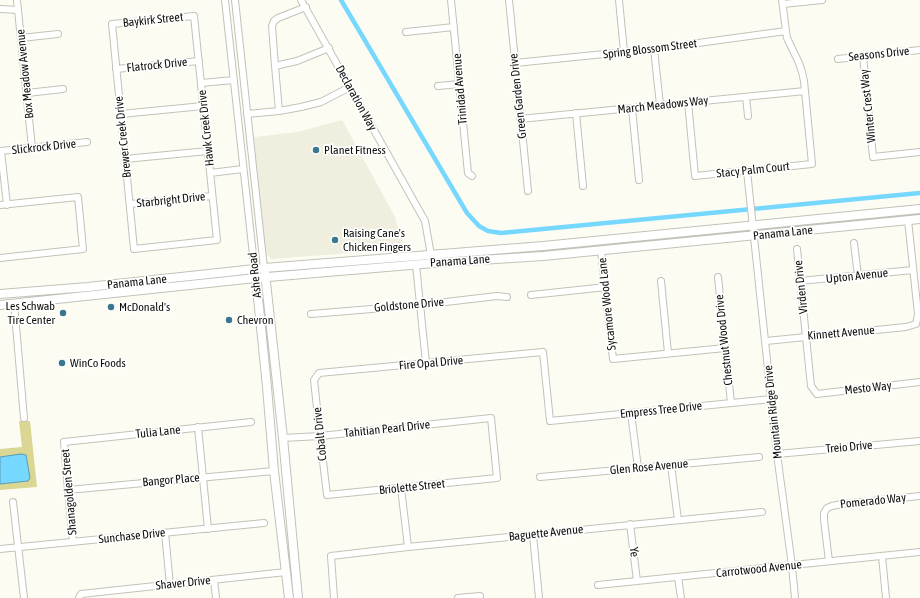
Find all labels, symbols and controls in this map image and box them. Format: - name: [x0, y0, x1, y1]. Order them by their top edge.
- street label: Baykirk Street: [122, 10, 184, 30]
- street label: Box Meadow Avenue: [13, 28, 37, 120]
- street label: Spring Blossom Street: [602, 36, 698, 62]
- street label: Seasons Drive: [848, 44, 910, 64]
- street label: Trinidad Avenue: [450, 53, 470, 125]
- street label: Green Garden Drive: [506, 53, 530, 139]
- street label: Flatrock Drive: [126, 55, 188, 75]
- street label: Declaration Way: [332, 63, 380, 133]
- street label: Winter Crest Way: [857, 69, 879, 143]
- street label: Hawk Creek Drive: [195, 89, 217, 167]
- street label: March Meadows Way: [617, 93, 709, 117]
- street label: Brewer Creek Drive: [112, 95, 134, 179]
- street label: Slickrock Drive: [11, 136, 77, 158]
- place label: Planet Fitness: [324, 143, 386, 157]
- marker: Planet Fitness: [311, 145, 321, 155]
- street label: Stacy Palm Court: [716, 159, 790, 181]
- street label: Starbright Drive: [136, 189, 206, 211]
- street label: Panama Lane: [752, 223, 814, 243]
- place label: Raising Cane's Chicken Fingers: [343, 226, 411, 254]
- marker: Raising Cane's Chicken Fingers: [330, 235, 340, 245]
- street label: Ashe Road: [245, 251, 265, 299]
- street label: Panama Lane: [430, 252, 490, 270]
- street label: Sycamore Wood Lane: [595, 257, 619, 351]
- street label: Virden Drive: [791, 259, 811, 315]
- street label: Upton Avenue: [825, 266, 889, 286]
- street label: Panama Lane: [106, 272, 168, 292]
- street label: Chestnut Wood Drive: [712, 294, 736, 386]
- street label: Goldstone Drive: [373, 295, 445, 315]
- place label: Les Schwab Tire Center: [5, 299, 55, 327]
- place label: McDonald's: [119, 300, 170, 314]
- marker: McDonald's: [106, 302, 116, 312]
- marker: Les Schwab Tire Center: [58, 308, 68, 318]
- place label: Chevron: [237, 313, 273, 327]
- marker: Chevron: [224, 315, 234, 325]
- street label: Kinnett Avenue: [807, 323, 875, 343]
- street label: Fire Opal Drive: [398, 353, 464, 373]
- place label: WinCo Foods: [70, 356, 126, 370]
- marker: WinCo Foods: [57, 358, 67, 368]
- street label: Mountain Ridge Drive: [761, 364, 785, 460]
- street label: Mesto Way: [844, 378, 892, 398]
- street label: Empress Tree Drive: [619, 399, 703, 421]
- street label: Cobalt Drive: [310, 406, 330, 462]
- street label: Tahitian Pearl Drive: [343, 417, 431, 441]
- street label: Tulia Lane: [135, 422, 181, 442]
- street label: Treio Drive: [825, 438, 873, 456]
- street label: Shanagolden Street: [58, 448, 80, 536]
- street label: Glen Rose Avenue: [609, 456, 689, 478]
- street label: Bangor Place: [142, 470, 200, 490]
- street label: Briolette Street: [378, 476, 446, 498]
- street label: Pomerado Way: [839, 490, 907, 512]
- street label: Baguette Avenue: [508, 522, 584, 544]
- street label: Sunchase Drive: [98, 525, 166, 547]
- street label: Ye: [626, 546, 642, 558]
- street label: Carrotwood Avenue: [715, 557, 803, 581]
- street label: Shaver Drive: [155, 573, 211, 593]

